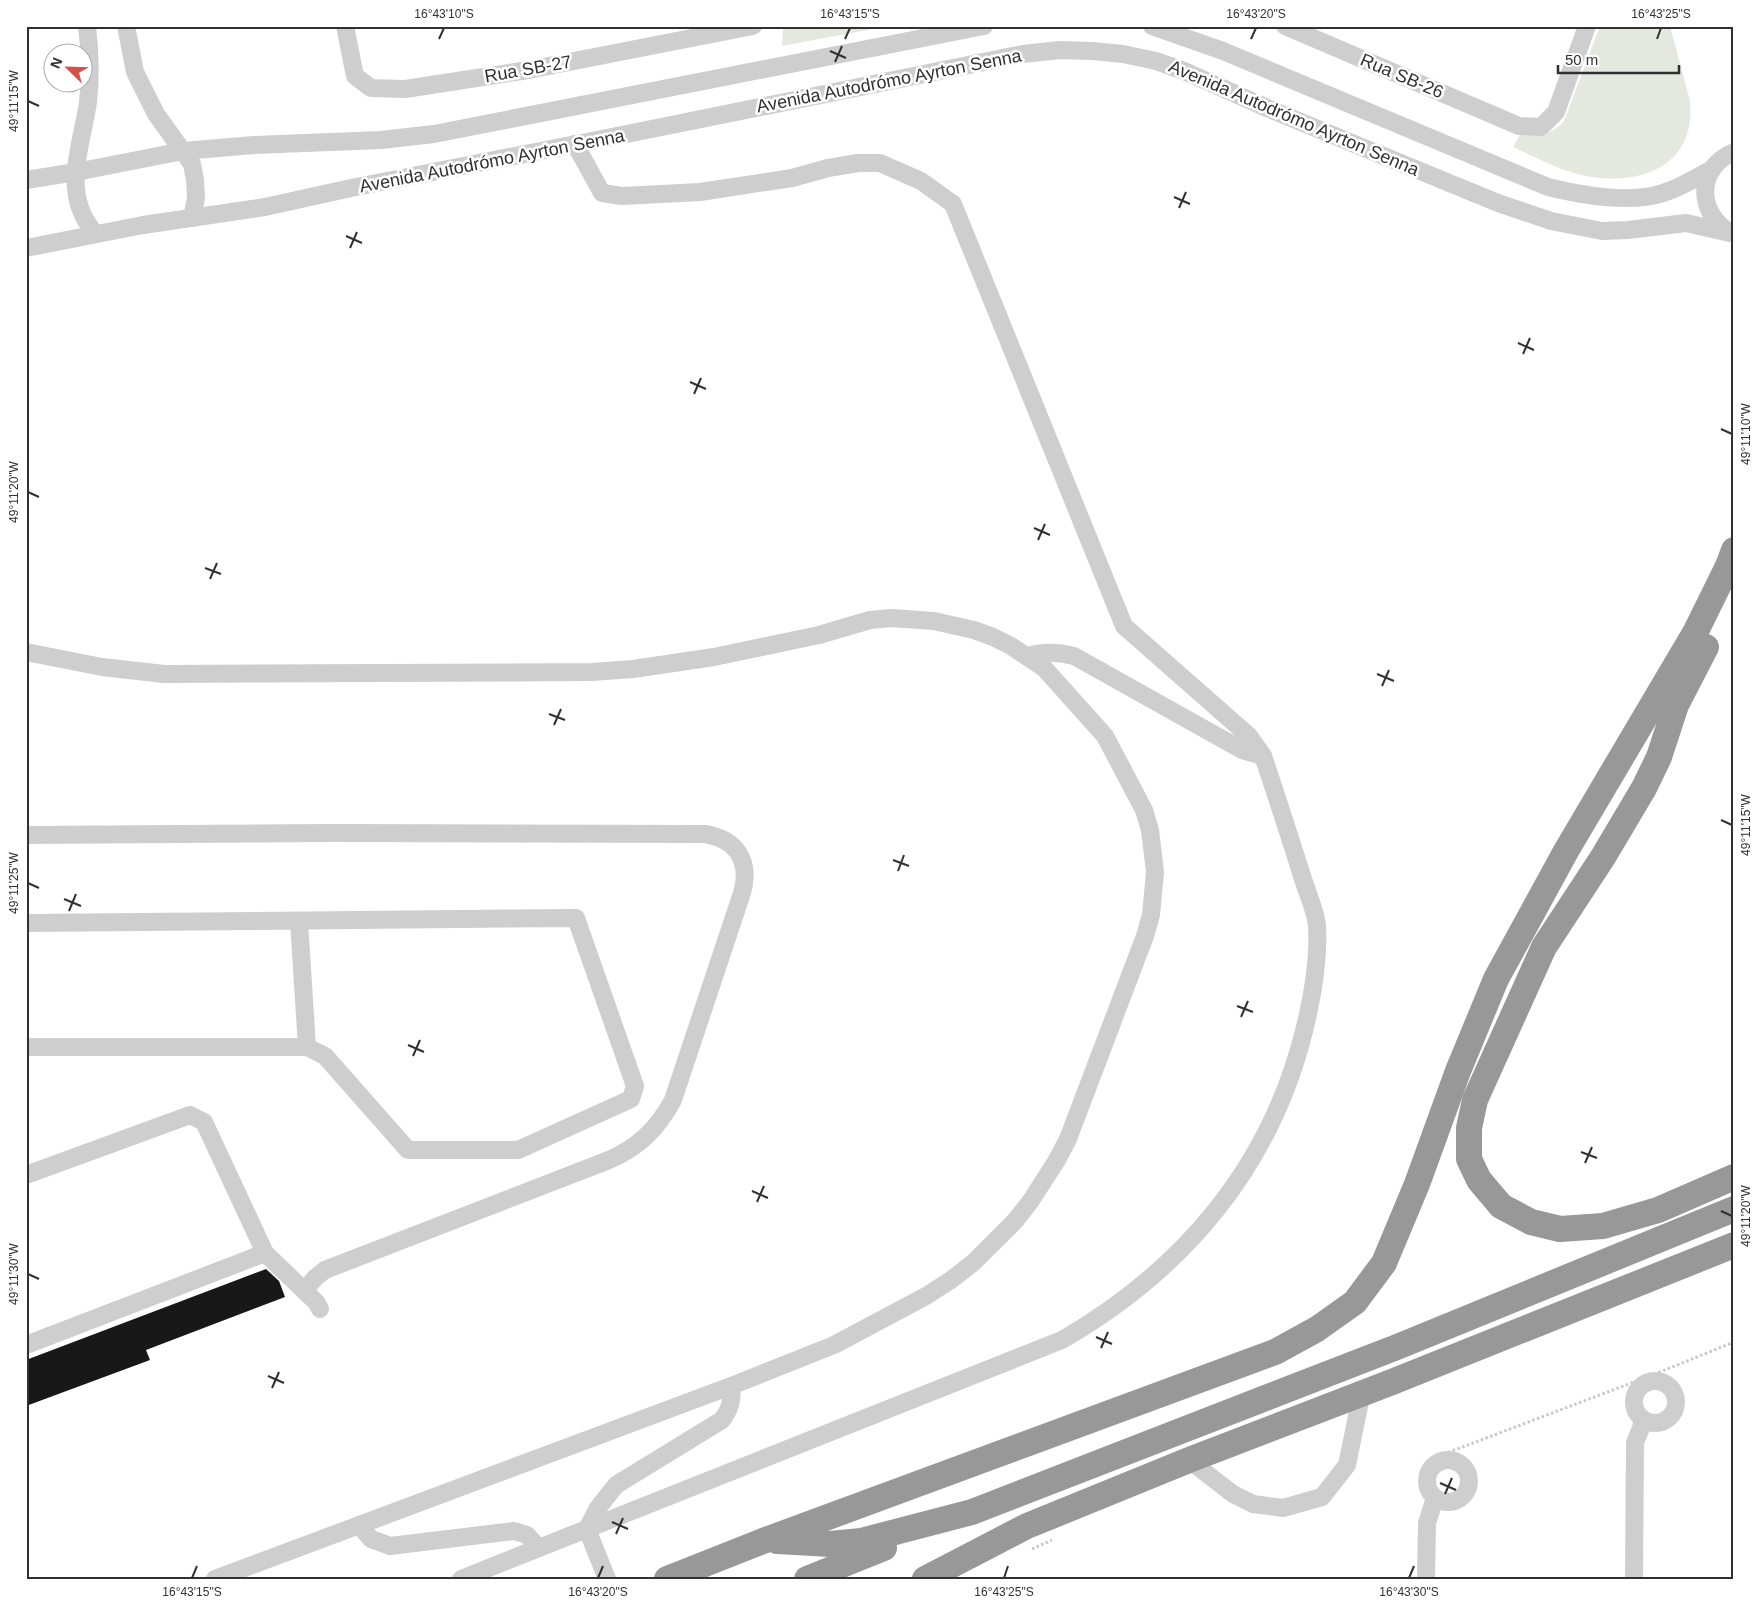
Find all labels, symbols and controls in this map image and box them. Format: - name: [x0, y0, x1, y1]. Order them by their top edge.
- text: 16°43'10"S: [414, 7, 474, 21]
- text: 16°43'15"S: [820, 7, 880, 21]
- text: 16°43'20"S: [1226, 7, 1286, 21]
- text: 16°43'25"S: [1631, 7, 1691, 21]
- north arrow: [42, 42, 92, 92]
- scale bar: [1558, 42, 1679, 74]
- street label: Avenida Autodrómo Ayrton Senna: [755, 45, 1024, 117]
- street label: Rua SB-26: [1358, 50, 1446, 102]
- text: 50 m: [1565, 51, 1598, 68]
- street label: Rua SB-27: [483, 52, 573, 86]
- text: N: [47, 55, 65, 71]
- street label: Avenida Autodrómo Ayrton Senna: [1166, 56, 1423, 180]
- text: 49°11'15"W: [7, 69, 21, 132]
- street label: Avenida Autodrómo Ayrton Senna: [358, 125, 627, 197]
- text: 49°11'10"W: [1739, 402, 1753, 465]
- text: 49°11'20"W: [7, 460, 21, 523]
- text: 49°11'15"W: [1739, 793, 1753, 856]
- text: 49°11'25"W: [7, 851, 21, 914]
- text: 49°11'20"W: [1739, 1184, 1753, 1247]
- text: 49°11'30"W: [7, 1242, 21, 1305]
- text: 16°43'15"S: [162, 1585, 222, 1599]
- text: 16°43'20"S: [568, 1585, 628, 1599]
- text: 16°43'25"S: [974, 1585, 1034, 1599]
- text: 16°43'30"S: [1379, 1585, 1439, 1599]

